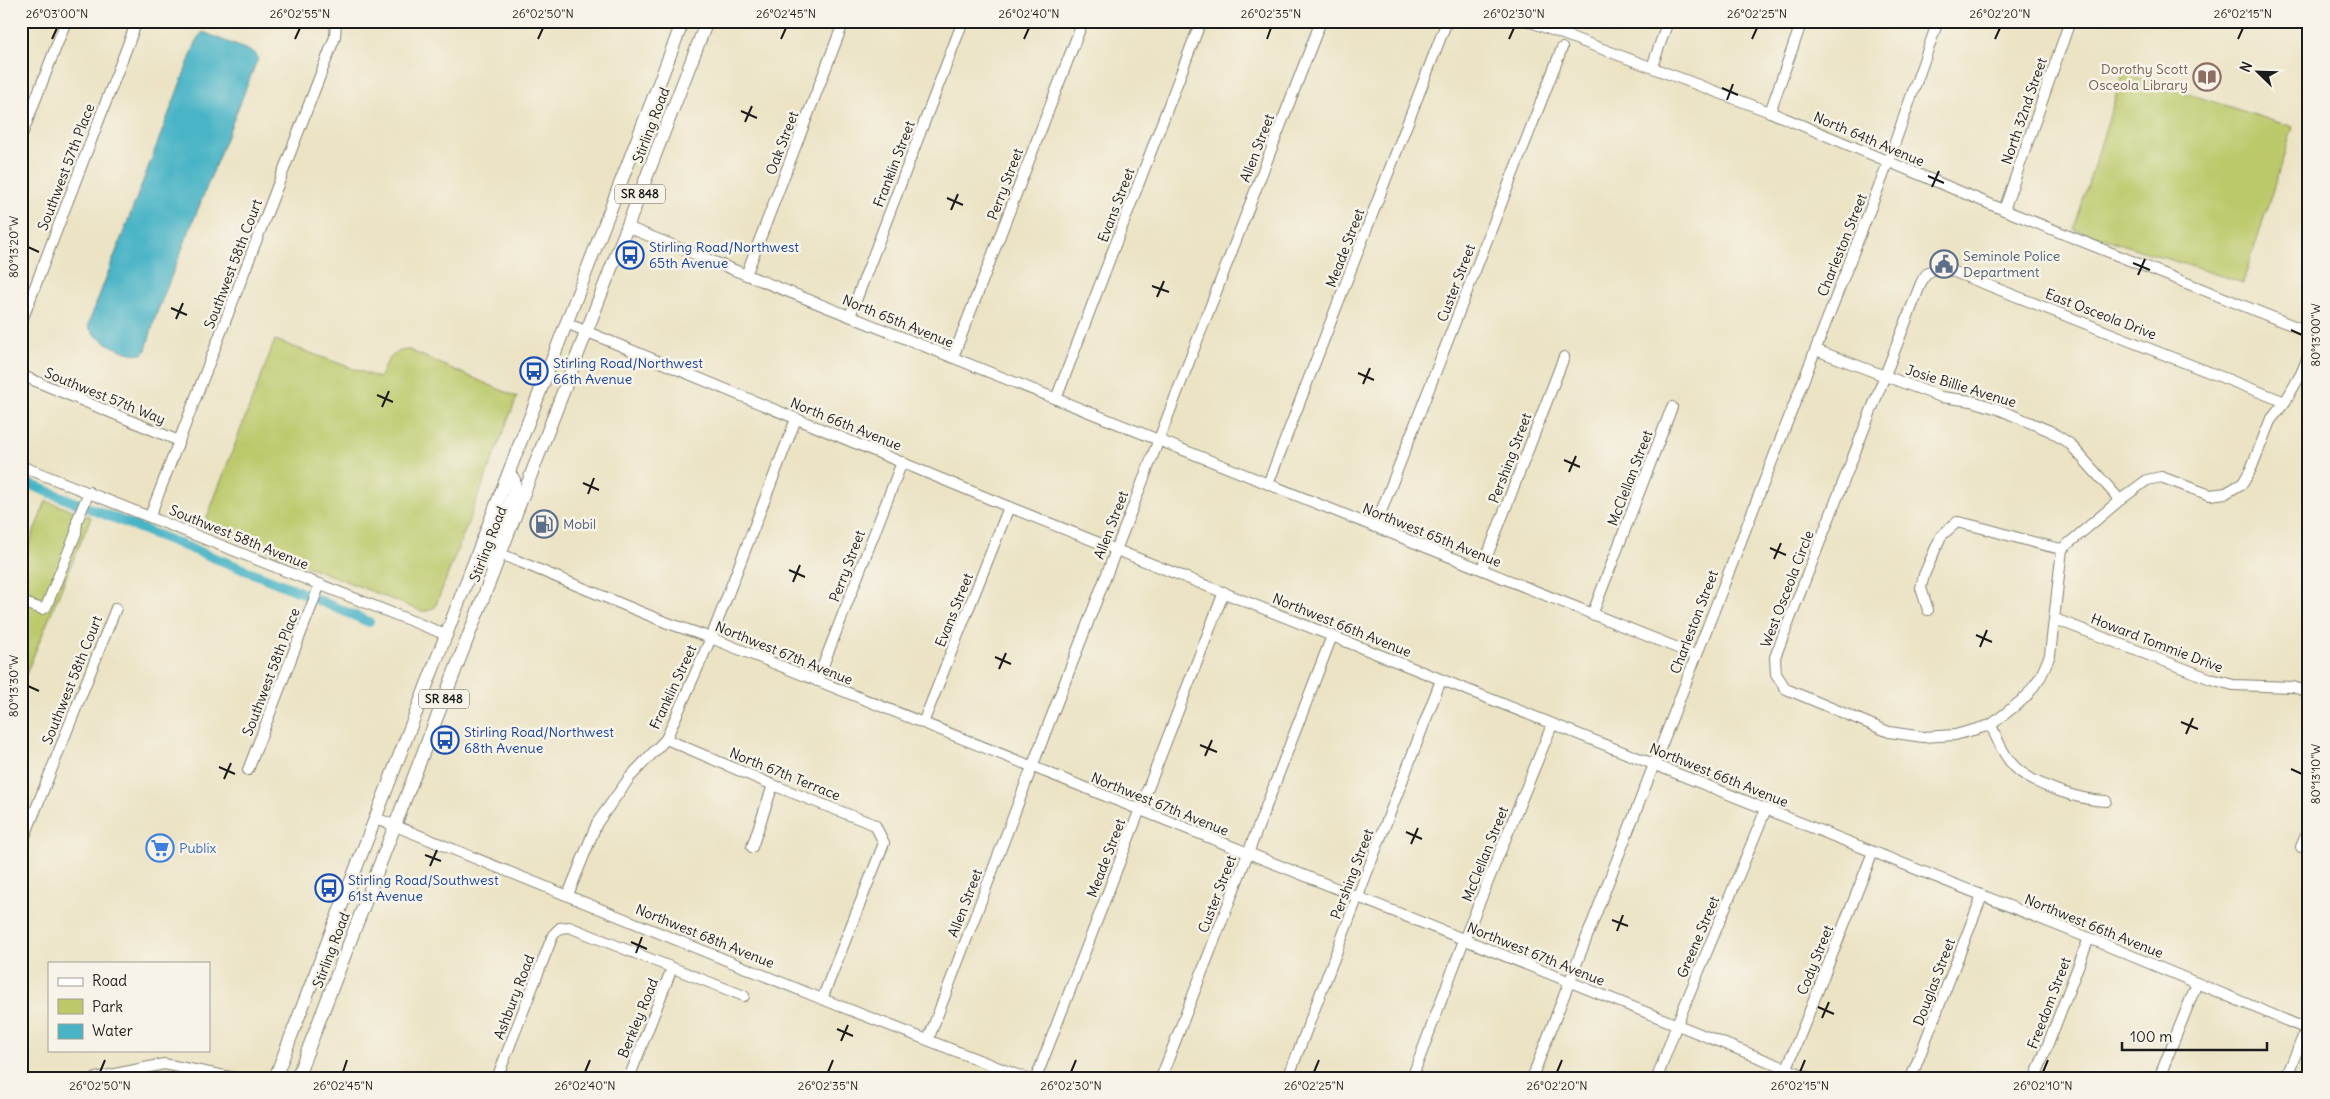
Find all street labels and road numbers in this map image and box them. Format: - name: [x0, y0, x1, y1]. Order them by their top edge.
- street label: North 32nd Street: [1997, 55, 2051, 167]
- street label: Stirling Road: [628, 85, 674, 165]
- street label: Southwest 57th Place: [34, 101, 98, 233]
- street label: Oak Street: [762, 108, 802, 177]
- street label: North 64th Avenue: [1811, 108, 1927, 170]
- street label: Allen Street: [1236, 111, 1278, 185]
- street label: Franklin Street: [869, 118, 919, 210]
- street label: Perry Street: [983, 145, 1027, 222]
- street label: Evans Street: [1094, 165, 1138, 245]
- road number: SR 848: [615, 184, 665, 203]
- street label: Charleston Street: [1813, 191, 1871, 299]
- street label: Southwest 58th Court: [200, 196, 266, 331]
- street label: Meade Street: [1322, 206, 1368, 290]
- street label: Custer Street: [1433, 241, 1479, 325]
- street label: East Osceola Drive: [2043, 285, 2159, 343]
- street label: North 65th Avenue: [840, 290, 956, 352]
- street label: Josie Billie Avenue: [1903, 361, 2019, 411]
- street label: Southwest 57th Way: [42, 364, 168, 428]
- street label: North 66th Avenue: [788, 393, 904, 455]
- street label: Pershing Street: [1485, 410, 1536, 506]
- street label: McClellan Street: [1603, 427, 1657, 528]
- street label: Allen Street: [1090, 488, 1132, 562]
- street label: Northwest 65th Avenue: [1360, 499, 1504, 571]
- street label: Southwest 58th Avenue: [167, 501, 311, 573]
- street label: Stirling Road: [465, 504, 511, 584]
- street label: Perry Street: [825, 527, 869, 604]
- street label: West Osceola Circle: [1756, 528, 1818, 650]
- street label: Charleston Street: [1666, 567, 1722, 676]
- street label: Evans Street: [931, 570, 977, 650]
- street label: Northwest 66th Avenue: [1270, 589, 1414, 661]
- street label: Southwest 58th Place: [238, 605, 304, 739]
- street label: Howard Tommie Drive: [2088, 610, 2226, 676]
- street label: Southwest 58th Court: [38, 613, 106, 747]
- street label: Northwest 67th Avenue: [713, 617, 855, 689]
- street label: Franklin Street: [646, 642, 701, 732]
- road number: SR 848: [419, 690, 469, 709]
- street label: Northwest 66th Avenue: [1647, 739, 1791, 811]
- street label: North 67th Terrace: [727, 744, 843, 804]
- street label: Northwest 67th Avenue: [1089, 768, 1231, 840]
- street label: McClellan Street: [1458, 803, 1512, 904]
- street label: Meade Street: [1083, 816, 1129, 900]
- street label: Pershing Street: [1327, 826, 1378, 922]
- street label: Custer Street: [1194, 852, 1240, 936]
- street label: Allen Street: [944, 866, 986, 940]
- street label: Northwest 66th Avenue: [2022, 890, 2166, 962]
- street label: Greene Street: [1673, 893, 1723, 980]
- street label: Northwest 68th Avenue: [633, 900, 777, 972]
- street label: Stirling Road: [308, 910, 354, 990]
- street label: Northwest 67th Avenue: [1465, 918, 1607, 990]
- street label: Cody Street: [1793, 922, 1837, 998]
- street label: Douglas Street: [1909, 936, 1959, 1028]
- street label: Ashbury Road: [490, 952, 538, 1042]
- street label: Freedom Street: [2023, 954, 2075, 1051]
- street label: Berkley Road: [614, 976, 662, 1060]

